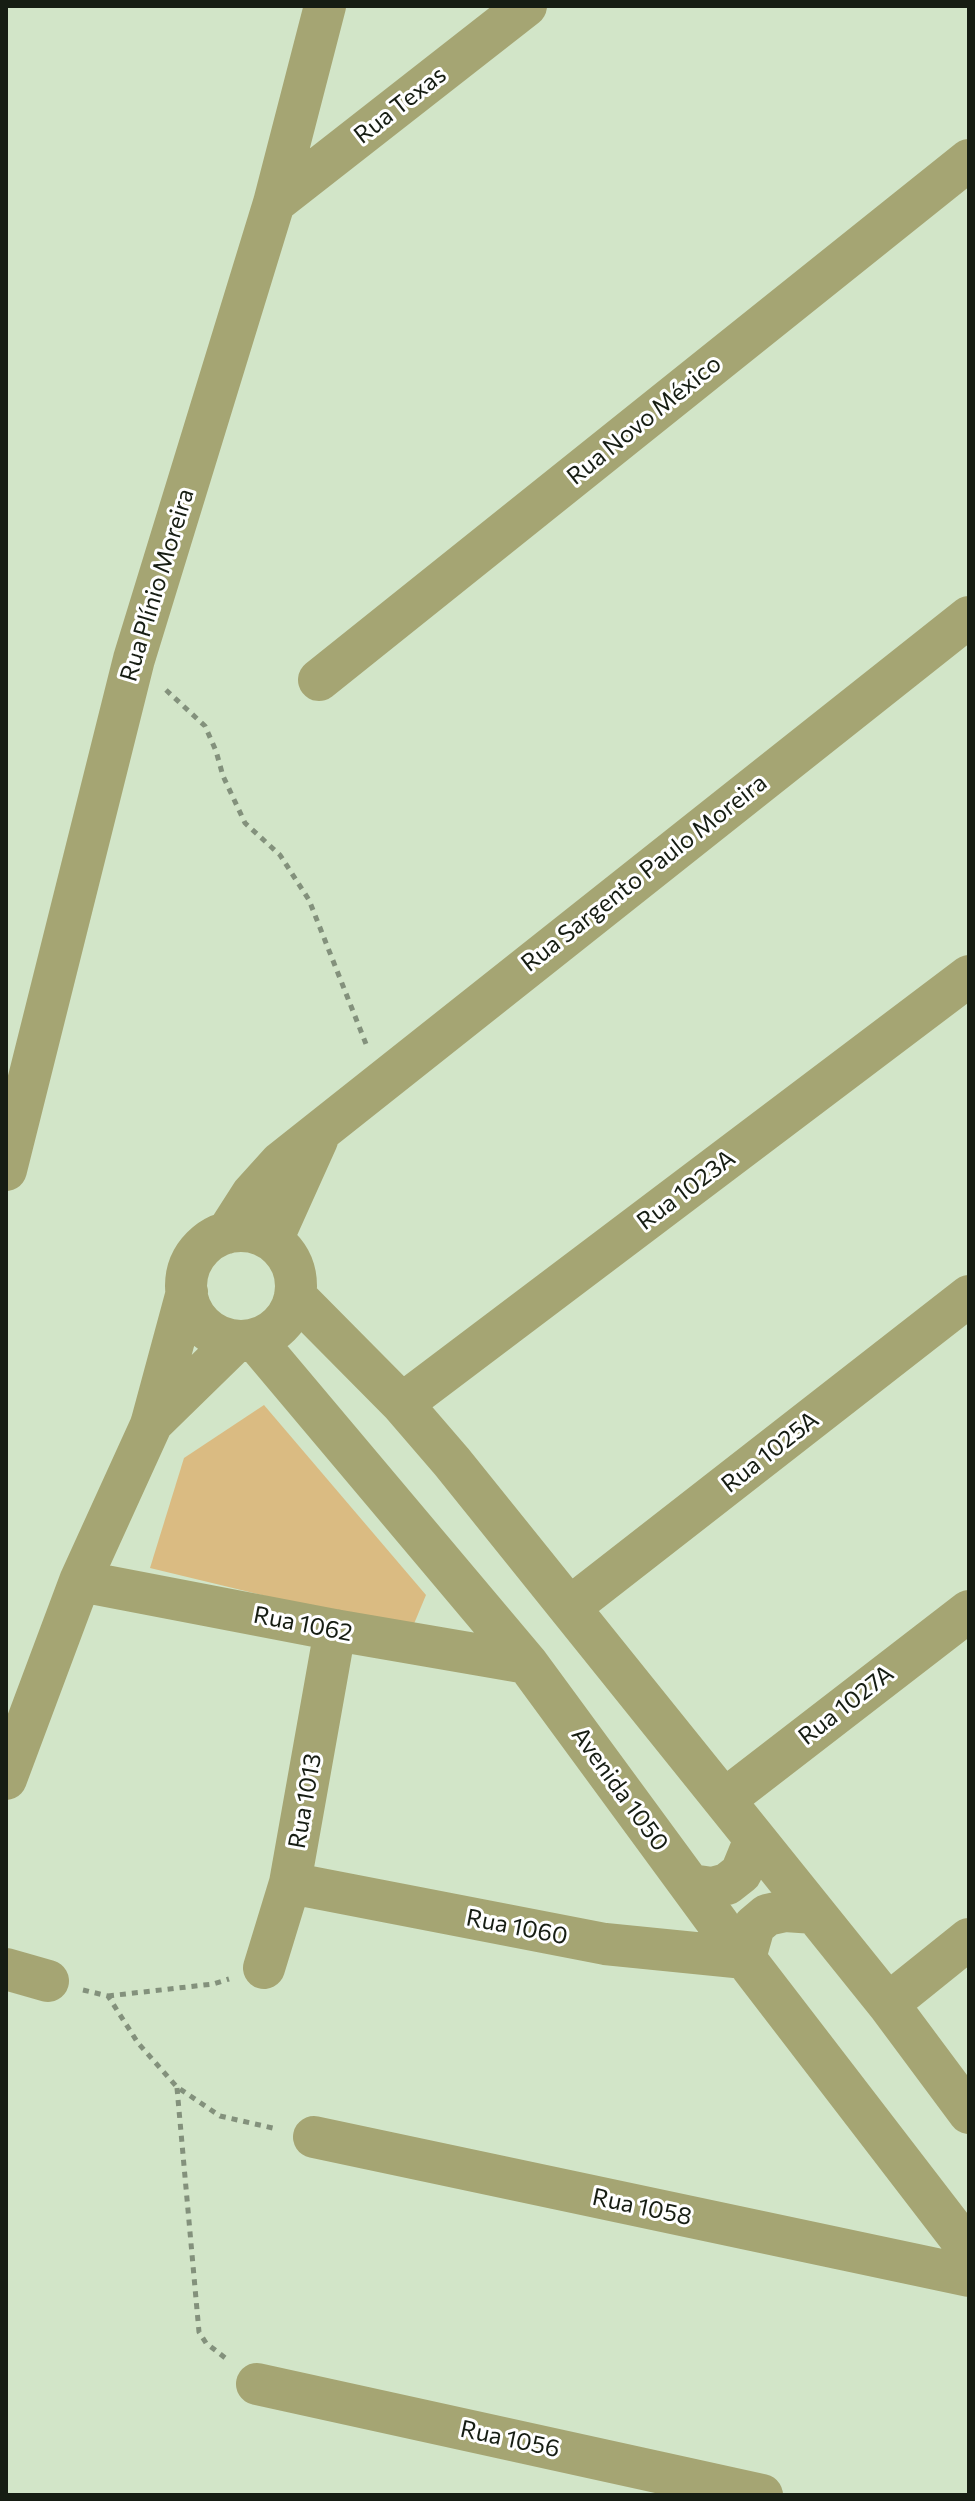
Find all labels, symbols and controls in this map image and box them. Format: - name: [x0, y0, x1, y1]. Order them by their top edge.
- street label: Rua Texas: [348, 60, 452, 150]
- street label: Rua Novo México: [561, 349, 727, 491]
- street label: Rua Plínio Moreira: [114, 485, 200, 685]
- street label: Rua Sargento Paulo Moreira: [515, 768, 773, 978]
- street label: Rua 1023A: [631, 1144, 741, 1236]
- street label: Rua 1025A: [716, 1405, 824, 1499]
- street label: Rua 1062: [251, 1600, 355, 1648]
- street label: Rua 1027A: [793, 1659, 899, 1751]
- street label: Avenida 1050: [565, 1721, 675, 1857]
- street label: Rua 1013: [282, 1751, 328, 1851]
- street label: Rua 1060: [464, 1903, 570, 1951]
- street label: Rua 1058: [590, 2182, 694, 2232]
- street label: Rua 1056: [458, 2414, 562, 2464]

